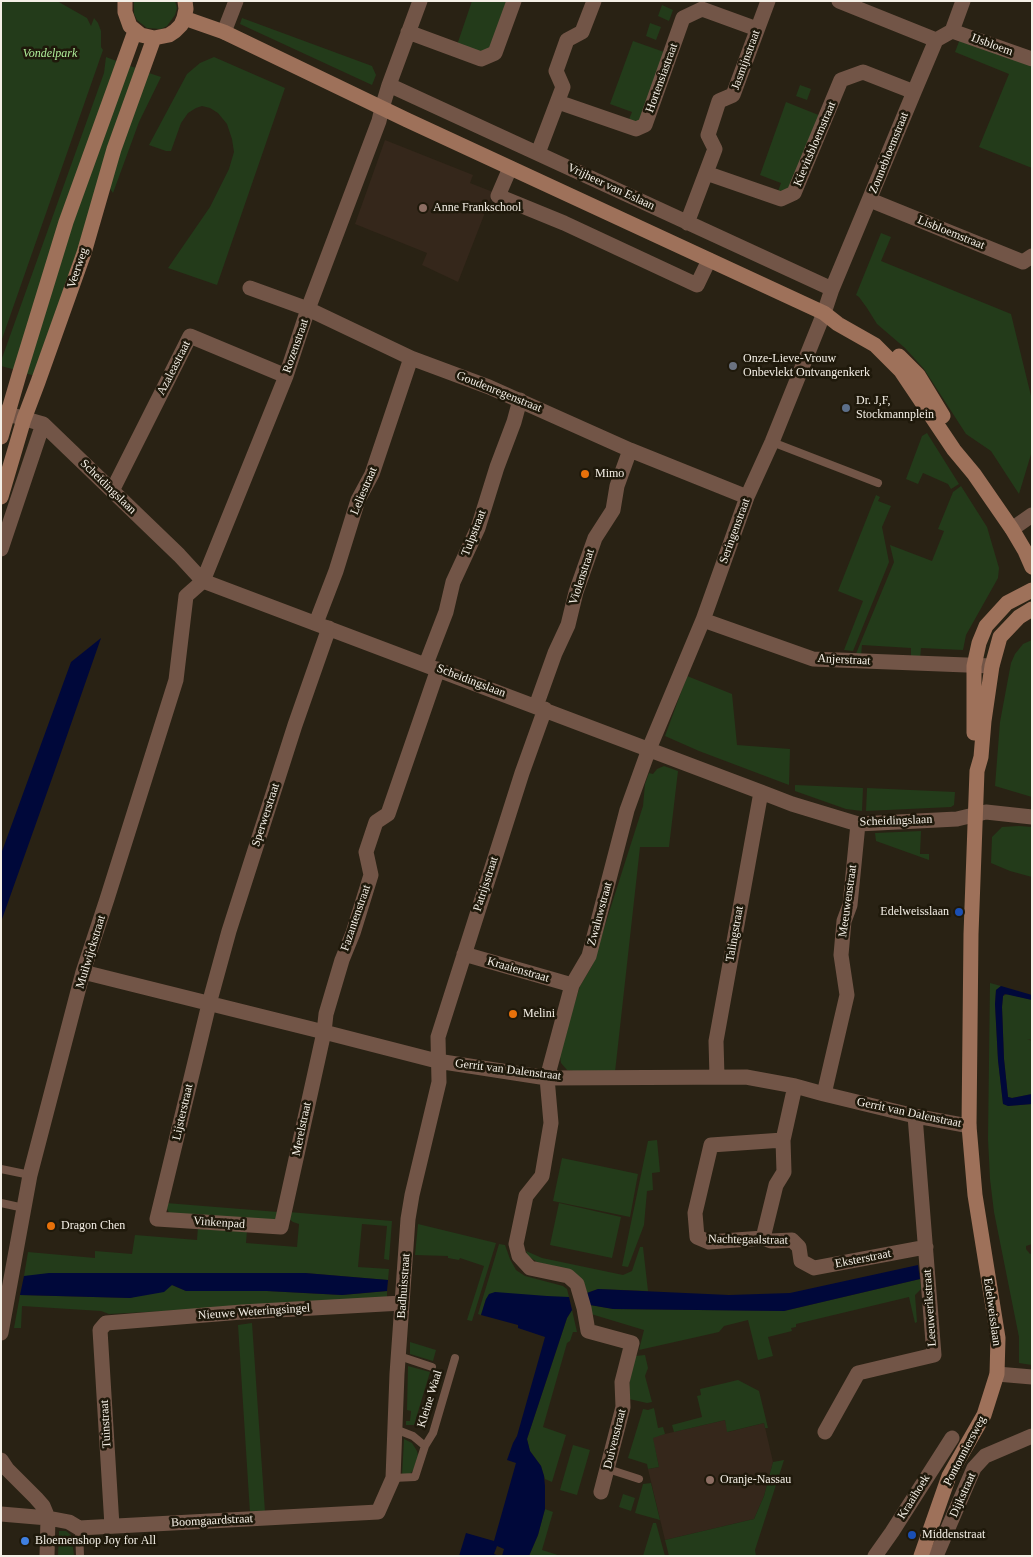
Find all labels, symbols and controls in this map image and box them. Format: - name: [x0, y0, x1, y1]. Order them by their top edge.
- street label: Jasmijnstraat: [729, 28, 763, 92]
- street label: IJsbloem: [969, 31, 1015, 59]
- street label: Hortensiastraat: [643, 41, 681, 115]
- park label: Vondelpark: [23, 47, 77, 61]
- street label: Kievitsbloemstraat: [791, 99, 839, 189]
- street label: Zonnebloemstraat: [866, 110, 912, 196]
- street label: Vrijheer van Eslaan: [565, 160, 657, 214]
- place label: Anne Frankschool: [433, 201, 521, 215]
- marker: Anne Frankschool: [417, 202, 429, 214]
- street label: Lisbloemstraat: [915, 213, 987, 253]
- street label: Veerweg: [64, 246, 92, 290]
- street label: Rozenstraat: [280, 317, 312, 375]
- street label: Azaleastraat: [154, 338, 194, 398]
- place label: Onze-Lieve-Vrouw Onbevlekt Ontvangenkerk: [743, 352, 870, 380]
- marker: Onze-Lieve-Vrouw Onbevlekt Ontvangenkerk: [727, 360, 739, 372]
- street label: Goudenregenstraat: [454, 368, 544, 416]
- place label: Dr. J,F, Stockmannplein: [856, 394, 934, 422]
- marker: Dr. J,F, Stockmannplein: [840, 402, 852, 414]
- street label: Scheidingslaan: [77, 457, 139, 517]
- street label: Leliestraat: [347, 465, 381, 517]
- place label: Mimo: [595, 467, 624, 481]
- marker: Mimo: [579, 468, 591, 480]
- street label: Seringenstraat: [716, 496, 754, 566]
- street label: Tulpstraat: [459, 508, 489, 558]
- street label: Violenstraat: [566, 547, 598, 607]
- street label: Anjerstraat: [817, 651, 871, 669]
- street label: Scheidingslaan: [435, 661, 507, 701]
- street label: Sperwerstraat: [249, 781, 283, 849]
- street label: Scheidingslaan: [859, 813, 933, 829]
- street label: Patrijsstraat: [470, 855, 502, 913]
- street label: Meeuwenstraat: [836, 864, 860, 938]
- street label: Zwaluwstraat: [585, 881, 615, 947]
- street label: Fazantenstraat: [338, 883, 374, 953]
- street label: Talingstraat: [723, 905, 747, 963]
- place label: Edelweisslaan: [880, 905, 949, 919]
- marker: Edelweisslaan: [953, 906, 965, 918]
- street label: Muilwijckstraat: [73, 914, 109, 990]
- street label: Kraaienstraat: [485, 954, 551, 986]
- place label: Melini: [523, 1007, 555, 1021]
- marker: Melini: [507, 1008, 519, 1020]
- street label: Gerrit van Dalenstraat: [454, 1056, 562, 1084]
- street label: Lijsterstraat: [170, 1082, 196, 1142]
- street label: Gerrit van Dalenstraat: [855, 1095, 963, 1131]
- street label: Merelstraat: [289, 1101, 315, 1157]
- street label: Vinkenpad: [193, 1214, 245, 1232]
- place label: Dragon Chen: [61, 1219, 125, 1233]
- marker: Dragon Chen: [45, 1220, 57, 1232]
- street label: Nachtegaalstraat: [708, 1232, 788, 1248]
- street label: Eksterstraat: [834, 1247, 892, 1271]
- street label: Badhuisstraat: [395, 1253, 413, 1319]
- street label: Leeuwerikstraat: [920, 1269, 940, 1347]
- street label: Edelweisslaan: [980, 1277, 1004, 1347]
- street label: Nieuwe Weteringsingel: [197, 1301, 311, 1323]
- street label: Kleine Waal: [414, 1369, 446, 1429]
- street label: Tuinstraat: [98, 1400, 114, 1448]
- street label: Duivenstraat: [601, 1408, 629, 1470]
- street label: Pontonniersweg: [940, 1413, 990, 1489]
- street label: Dijkstraat: [947, 1470, 979, 1520]
- street label: Kraaihoek: [895, 1472, 933, 1522]
- place label: Oranje-Nassau: [720, 1473, 791, 1487]
- marker: Oranje-Nassau: [704, 1474, 716, 1486]
- street label: Boomgaardstraat: [171, 1512, 253, 1530]
- place label: Middenstraat: [922, 1528, 985, 1542]
- marker: Middenstraat: [906, 1529, 918, 1541]
- place label: Bloemenshop Joy for All: [35, 1534, 156, 1548]
- marker: Bloemenshop Joy for All: [19, 1535, 31, 1547]

